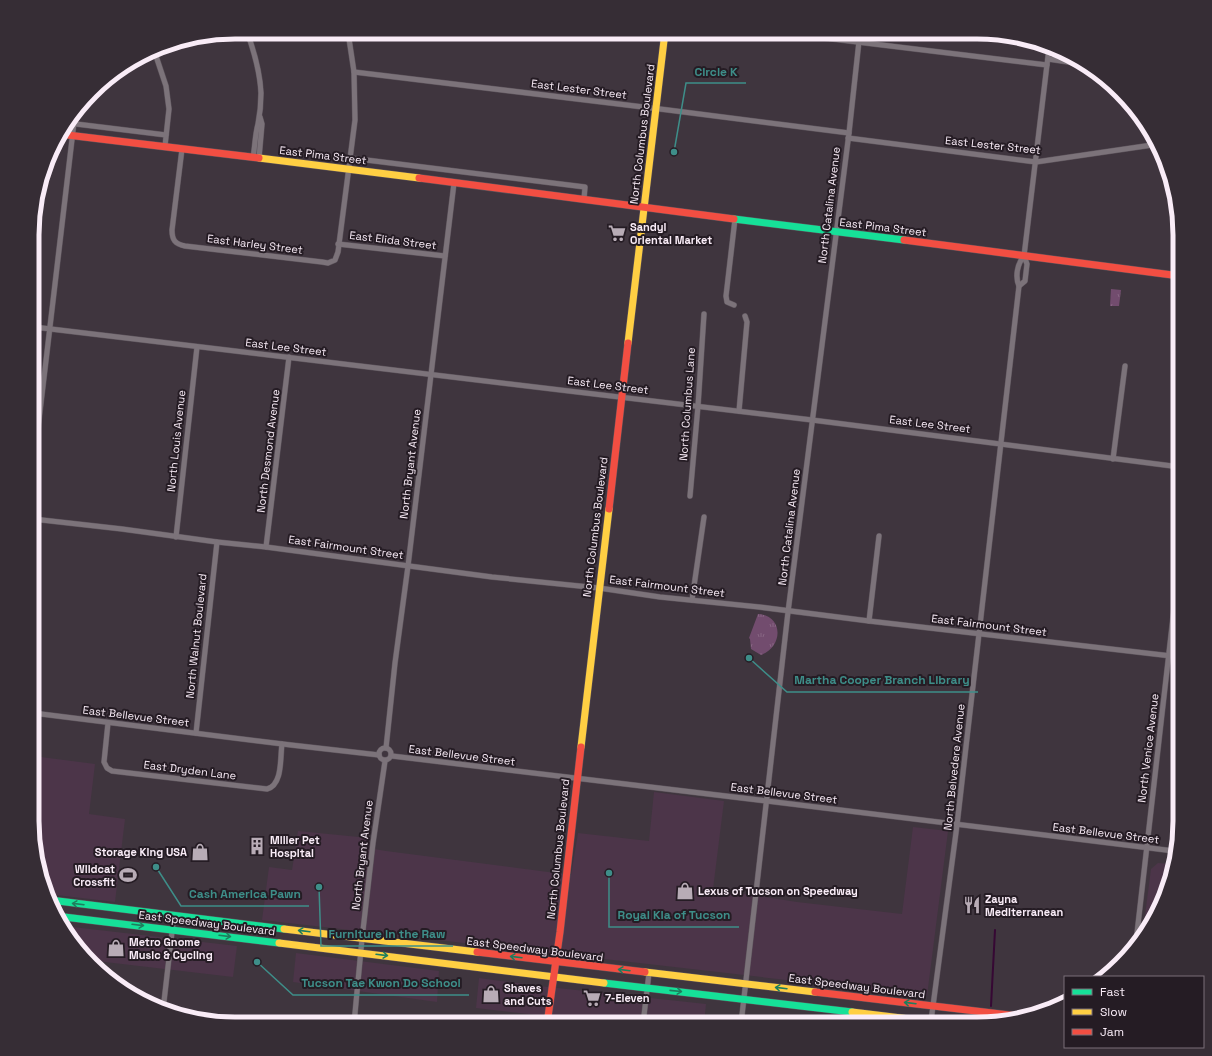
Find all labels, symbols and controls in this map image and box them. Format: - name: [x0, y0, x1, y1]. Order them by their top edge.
- callout: Circle K: [686, 59, 746, 83]
- street label: North Columbus Boulevard: [626, 63, 658, 205]
- text: Circle K: [694, 64, 738, 80]
- street label: East Lester Street: [530, 76, 628, 102]
- street label: East Lester Street: [944, 133, 1042, 157]
- street label: East Pima Street: [279, 143, 367, 167]
- street label: North Catalina Avenue: [815, 146, 843, 264]
- street label: East Pima Street: [839, 215, 927, 239]
- place label: Sandyi Oriental Market: [630, 220, 712, 247]
- supermarket icon: Sandyi Oriental Market: [607, 223, 627, 243]
- street label: East Elida Street: [349, 228, 437, 252]
- street label: East Harley Street: [206, 231, 304, 257]
- street label: East Lee Street: [245, 335, 327, 359]
- street label: North Columbus Lane: [676, 347, 698, 461]
- street label: East Lee Street: [567, 373, 649, 397]
- street label: North Louis Avenue: [164, 389, 188, 493]
- street label: North Desmond Avenue: [253, 389, 283, 513]
- street label: North Bryant Avenue: [396, 408, 424, 520]
- street label: East Lee Street: [889, 412, 971, 436]
- street label: North Columbus Boulevard: [579, 456, 611, 598]
- street label: North Catalina Avenue: [775, 468, 803, 586]
- street label: East Fairmount Street: [288, 532, 404, 562]
- street label: East Fairmount Street: [609, 572, 725, 600]
- street label: North Walnut Boulevard: [182, 573, 210, 699]
- street label: East Fairmount Street: [931, 611, 1047, 639]
- callout: Martha Cooper Branch Library: [787, 668, 978, 692]
- text: Martha Cooper Branch Library: [794, 672, 970, 688]
- street label: North Venice Avenue: [1134, 693, 1162, 803]
- street label: East Bellevue Street: [82, 703, 190, 729]
- street label: North Belvedere Avenue: [940, 703, 968, 831]
- street label: East Bellevue Street: [408, 742, 516, 768]
- street label: East Dryden Lane: [143, 757, 237, 783]
- street label: North Columbus Boulevard: [544, 778, 572, 920]
- street label: East Bellevue Street: [730, 780, 838, 806]
- street label: North Bryant Avenue: [348, 799, 376, 911]
- street label: East Bellevue Street: [1052, 820, 1160, 846]
- place label: Miller Pet Hospital: [270, 833, 320, 860]
- building icon: Miller Pet Hospital: [247, 836, 267, 856]
- shop icon: Storage King USA: [190, 842, 210, 862]
- place label: Storage King USA: [95, 845, 187, 859]
- place label: Wildcat Crossfit: [73, 862, 115, 889]
- sports icon: Wildcat Crossfit: [118, 865, 138, 885]
- shop icon: Lexus of Tucson on Speedway: [675, 881, 695, 901]
- callout: Cash America Pawn: [181, 882, 309, 906]
- place label: Lexus of Tucson on Speedway: [698, 884, 858, 898]
- text: Cash America Pawn: [189, 886, 301, 902]
- place label: Zayna Mediterranean: [985, 892, 1064, 919]
- restaurant icon: Zayna Mediterranean: [962, 895, 982, 915]
- one-way arrow: [72, 900, 85, 908]
- callout: Royal Kia of Tucson: [609, 903, 739, 927]
- text: Royal Kia of Tucson: [618, 907, 730, 923]
- street label: East Speedway Boulevard: [138, 908, 276, 938]
- one-way arrow: [131, 922, 144, 929]
- callout: Furniture in the Raw: [321, 922, 453, 946]
- text: Furniture in the Raw: [329, 926, 445, 942]
- one-way arrow: [298, 928, 311, 935]
- one-way arrow: [218, 932, 231, 940]
- street label: East Speedway Boulevard: [466, 934, 604, 964]
- place label: Metro Gnome Music & Cycling: [129, 935, 213, 962]
- shop icon: Metro Gnome Music & Cycling: [106, 938, 126, 958]
- one-way arrow: [375, 952, 388, 959]
- one-way arrow: [510, 954, 523, 961]
- one-way arrow: [618, 966, 631, 974]
- callout: Tucson Tae Kwon Do School: [293, 971, 469, 995]
- street label: East Speedway Boulevard: [788, 971, 926, 1001]
- text: Tucson Tae Kwon Do School: [301, 975, 461, 991]
- legend: [1064, 976, 1204, 1048]
- place label: Shaves and Cuts: [504, 981, 552, 1008]
- shop icon: Shaves and Cuts: [481, 984, 501, 1004]
- text: Fast: [1100, 984, 1125, 1000]
- one-way arrow: [775, 985, 788, 992]
- supermarket icon: 7-Eleven: [582, 988, 602, 1008]
- one-way arrow: [669, 988, 682, 995]
- place label: 7-Eleven: [605, 991, 650, 1005]
- one-way arrow: [904, 999, 917, 1007]
- text: Slow: [1100, 1004, 1127, 1020]
- text: Jam: [1100, 1024, 1124, 1040]

